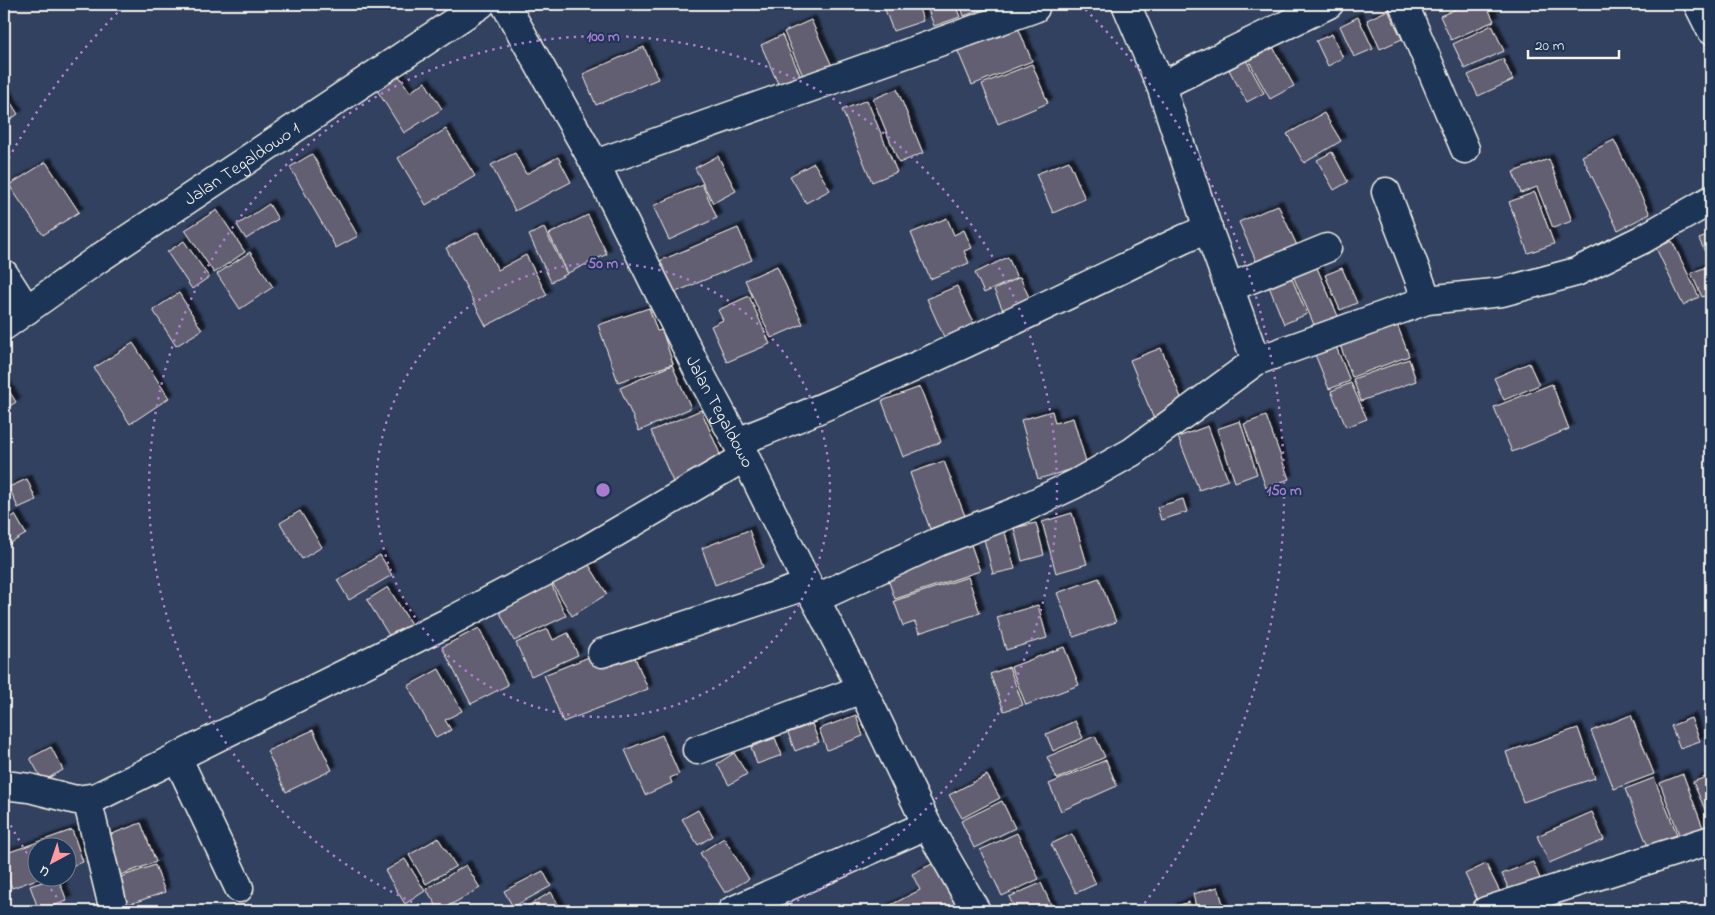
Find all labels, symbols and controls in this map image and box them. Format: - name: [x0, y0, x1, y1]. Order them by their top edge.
- text: 100 m: [586, 26, 620, 48]
- scale bar: [1528, 28, 1619, 60]
- text: 20 m: [1535, 35, 1565, 57]
- street label: Jalan Tegaldowo 1: [179, 117, 306, 213]
- text: 50 m: [588, 253, 619, 275]
- street label: Jalan Tegaldowo: [678, 352, 759, 473]
- text: 150 m: [1266, 480, 1302, 502]
- centre of rings: [594, 481, 612, 499]
- north arrow: [28, 838, 78, 888]
- text: U: [34, 860, 55, 882]

